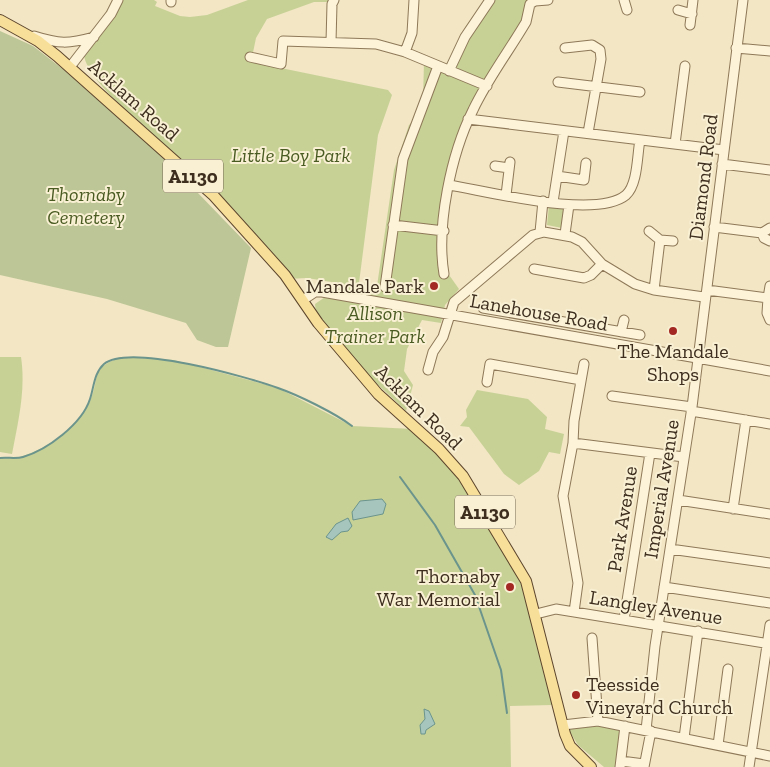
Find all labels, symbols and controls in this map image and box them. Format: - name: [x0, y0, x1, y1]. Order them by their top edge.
- street label: Acklam Road: [84, 54, 184, 146]
- street label: Diamond Road: [683, 113, 723, 241]
- park label: Little Boy Park: [232, 143, 350, 167]
- road number: A1130: [163, 160, 223, 192]
- park label: Thornaby Cemetery: [47, 182, 125, 229]
- place label: Mandale Park: [306, 274, 425, 298]
- marker: Mandale Park: [428, 280, 440, 292]
- street label: Lanehouse Road: [468, 288, 610, 336]
- park label: Allison Trainer Park: [325, 301, 425, 348]
- marker: The Mandale Shops: [667, 325, 679, 337]
- place label: The Mandale Shops: [617, 339, 729, 386]
- street label: Acklam Road: [370, 359, 468, 455]
- street label: Imperial Avenue: [638, 418, 684, 560]
- street label: Park Avenue: [602, 464, 642, 574]
- road number: A1130: [455, 496, 515, 528]
- place label: Thornaby War Memorial: [377, 564, 501, 611]
- marker: Thornaby War Memorial: [504, 581, 516, 593]
- street label: Langley Avenue: [588, 585, 724, 629]
- place label: Teesside Vineyard Church: [585, 672, 733, 719]
- marker: Teesside Vineyard Church: [570, 689, 582, 701]

